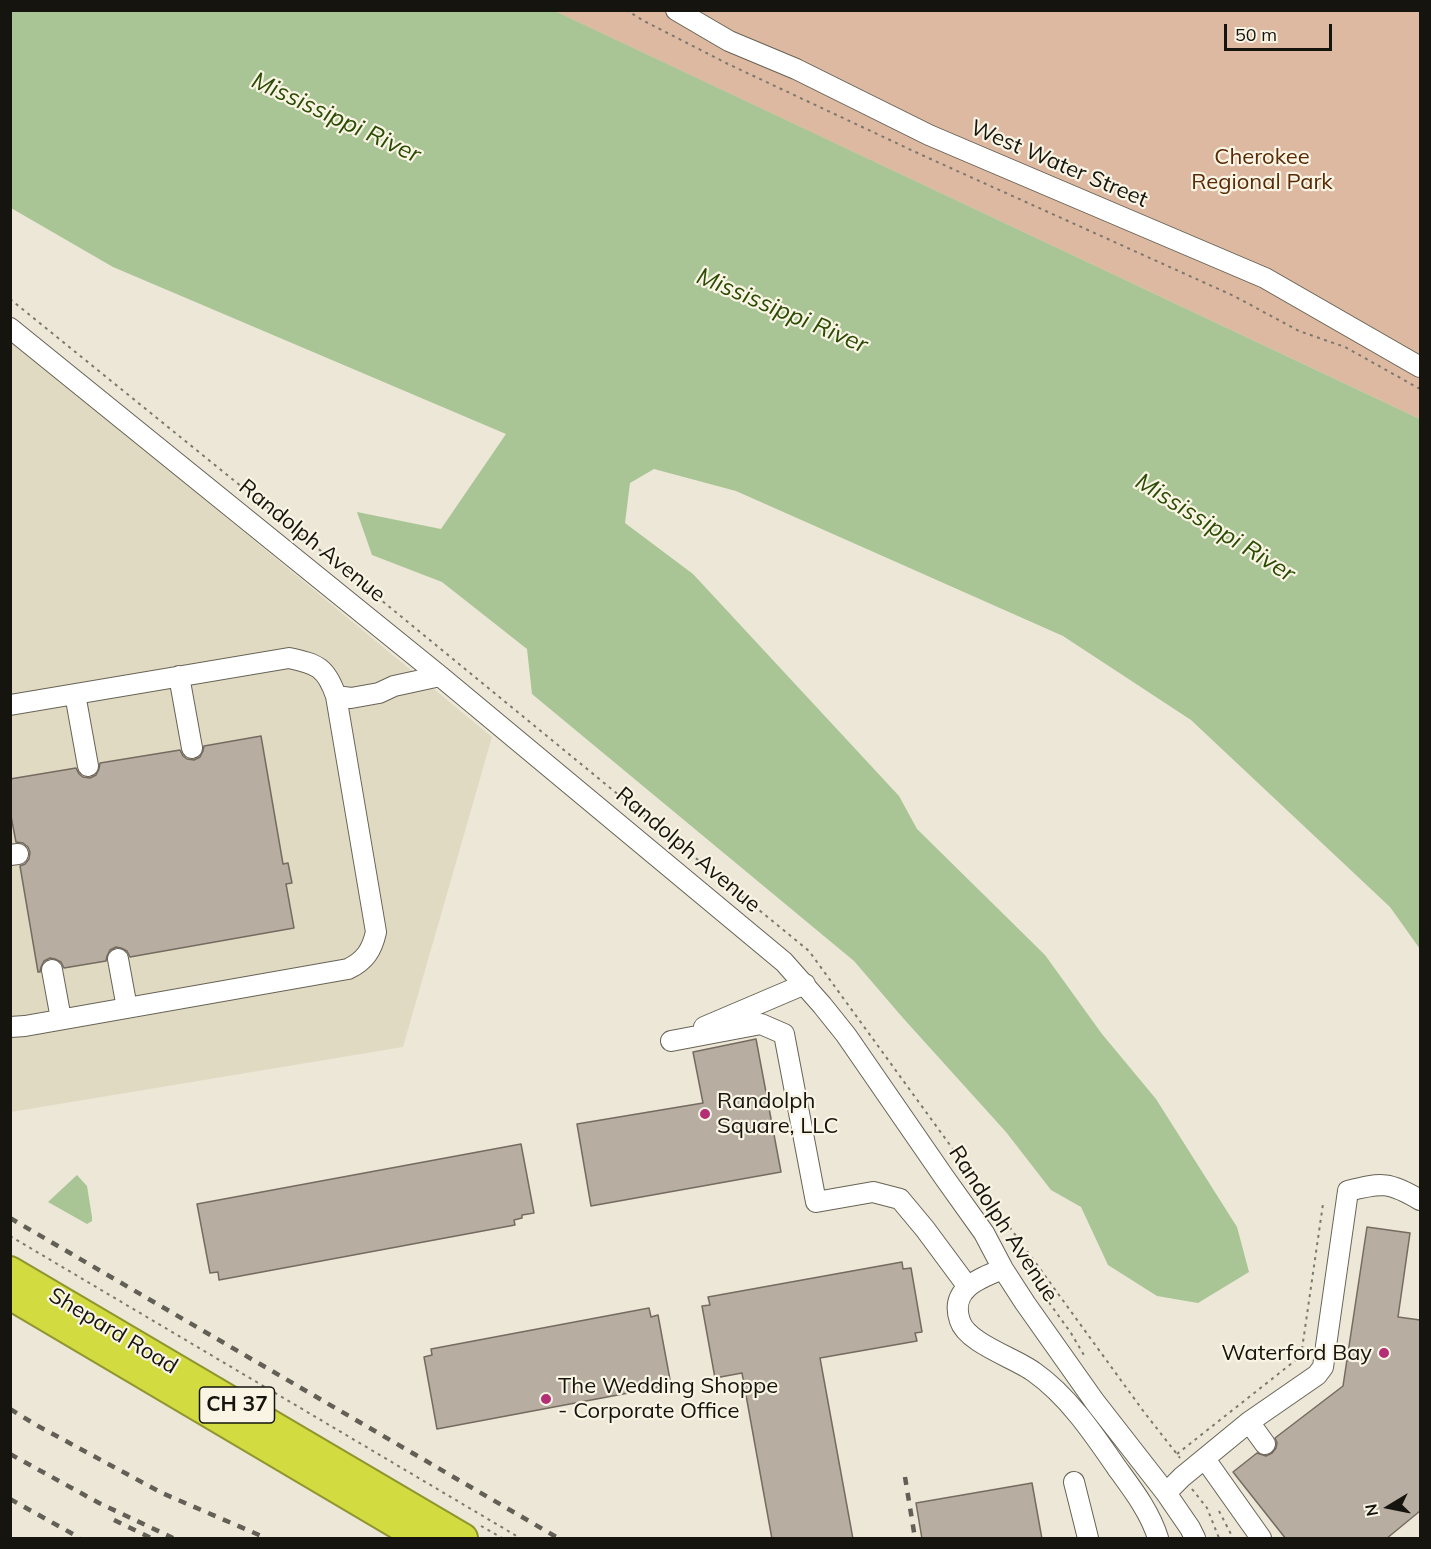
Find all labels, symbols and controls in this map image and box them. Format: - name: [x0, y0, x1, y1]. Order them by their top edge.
- scale bar: [1227, 12, 1335, 50]
- text: 50 m: [1235, 23, 1277, 46]
- water label: Mississippi River: [247, 66, 425, 170]
- street label: West Water Street: [966, 115, 1152, 213]
- park label: Cherokee Regional Park: [1191, 144, 1333, 196]
- water label: Mississippi River: [692, 262, 872, 360]
- water label: Mississippi River: [1130, 467, 1300, 589]
- street label: Randolph Avenue: [233, 474, 391, 608]
- street label: Randolph Avenue: [610, 782, 766, 918]
- place label: Randolph Square, LLC: [717, 1088, 839, 1140]
- marker: Randolph Square, LLC: [698, 1107, 712, 1121]
- street label: Randolph Avenue: [943, 1141, 1063, 1307]
- street label: Shepard Road: [44, 1282, 182, 1380]
- place label: Waterford Bay: [1221, 1340, 1372, 1366]
- marker: Waterford Bay: [1377, 1346, 1391, 1360]
- place label: The Wedding Shoppe - Corporate Office: [558, 1373, 778, 1424]
- road number: CH 37: [200, 1387, 274, 1423]
- marker: The Wedding Shoppe - Corporate Office: [539, 1392, 553, 1406]
- north arrow: [1359, 1477, 1419, 1537]
- text: N: [1360, 1502, 1382, 1518]

